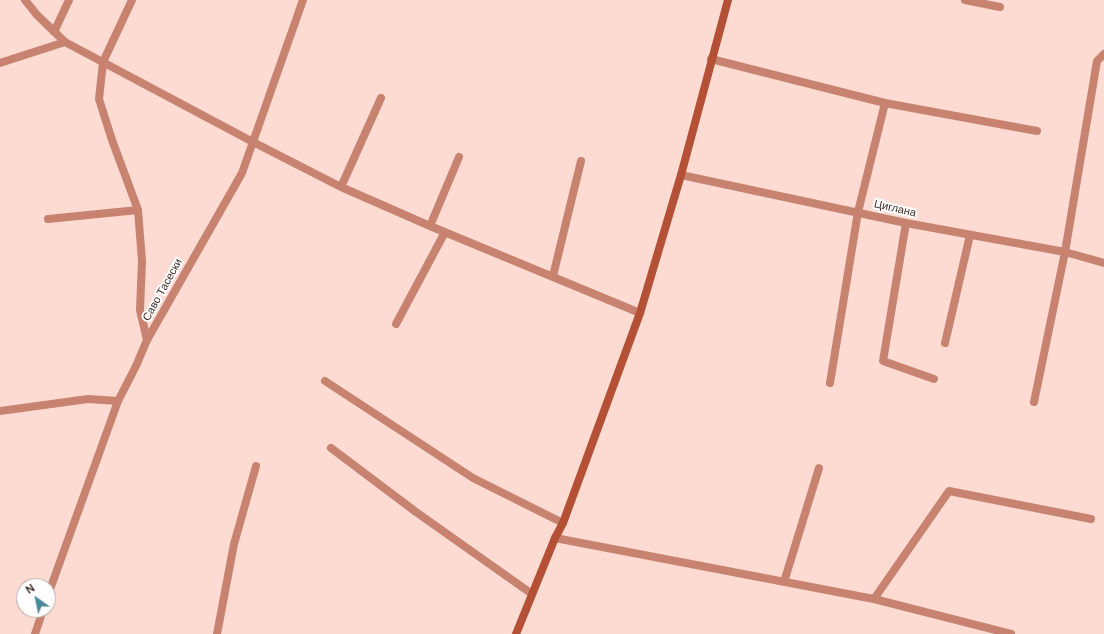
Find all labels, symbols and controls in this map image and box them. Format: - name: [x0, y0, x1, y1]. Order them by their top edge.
- street label: Циглана: [873, 198, 917, 220]
- street label: Саво Тасески: [140, 256, 186, 324]
- north arrow: [16, 578, 56, 618]
- text: N: [23, 581, 37, 597]

